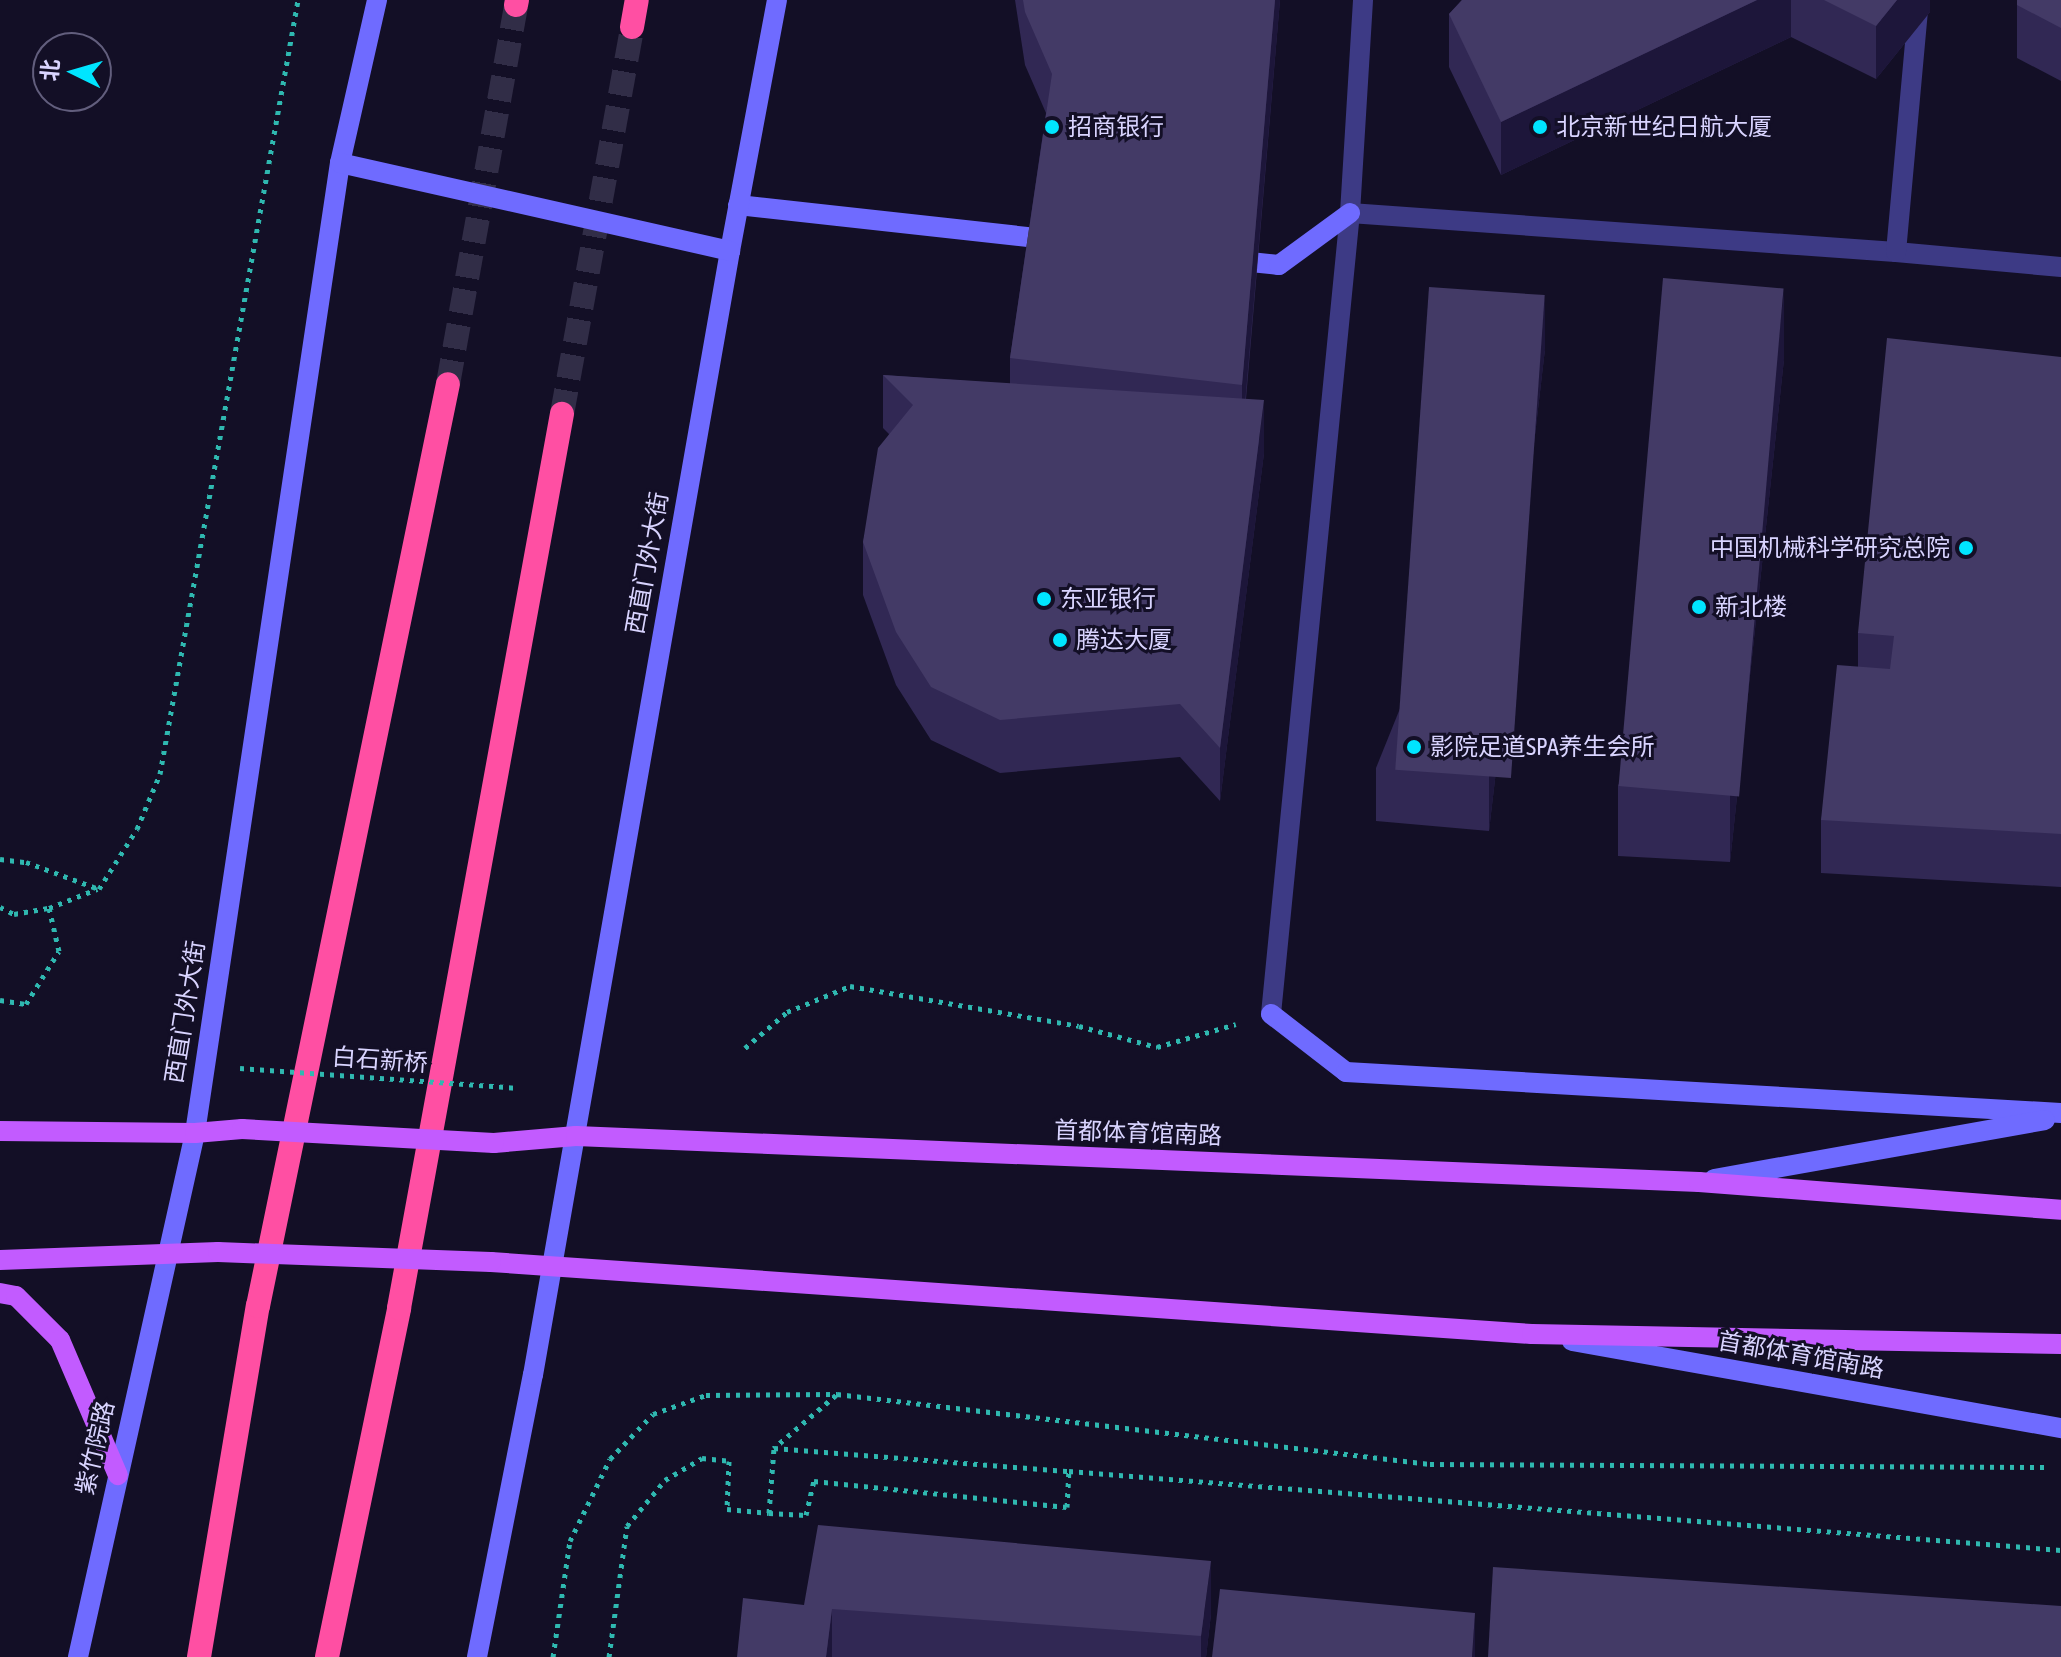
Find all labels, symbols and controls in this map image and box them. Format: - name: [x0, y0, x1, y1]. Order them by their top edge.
- north arrow: [32, 32, 112, 112]
- text: 北: [36, 58, 64, 82]
- place label: 招商银行: [1068, 113, 1164, 141]
- place label: 北京新世纪日航大厦: [1556, 113, 1772, 141]
- marker: 招商银行: [1043, 118, 1061, 136]
- marker: 北京新世纪日航大厦: [1531, 118, 1549, 136]
- street label: 西直门外大街: [620, 490, 674, 636]
- place label: 中国机械科学研究总院: [1710, 534, 1950, 562]
- marker: 中国机械科学研究总院: [1957, 539, 1975, 557]
- place label: 东亚银行: [1060, 585, 1156, 613]
- marker: 东亚银行: [1035, 590, 1053, 608]
- place label: 新北楼: [1715, 593, 1787, 621]
- marker: 新北楼: [1690, 598, 1708, 616]
- place label: 腾达大厦: [1076, 626, 1172, 654]
- marker: 腾达大厦: [1051, 631, 1069, 649]
- place label: 影院足道SPA养生会所: [1430, 733, 1655, 761]
- marker: 影院足道SPA养生会所: [1405, 738, 1423, 756]
- street label: 西直门外大街: [160, 939, 210, 1085]
- street label: 白石新桥: [331, 1042, 429, 1078]
- street label: 首都体育馆南路: [1054, 1116, 1222, 1150]
- street label: 首都体育馆南路: [1716, 1326, 1886, 1384]
- street label: 紫竹院路: [70, 1398, 120, 1498]

